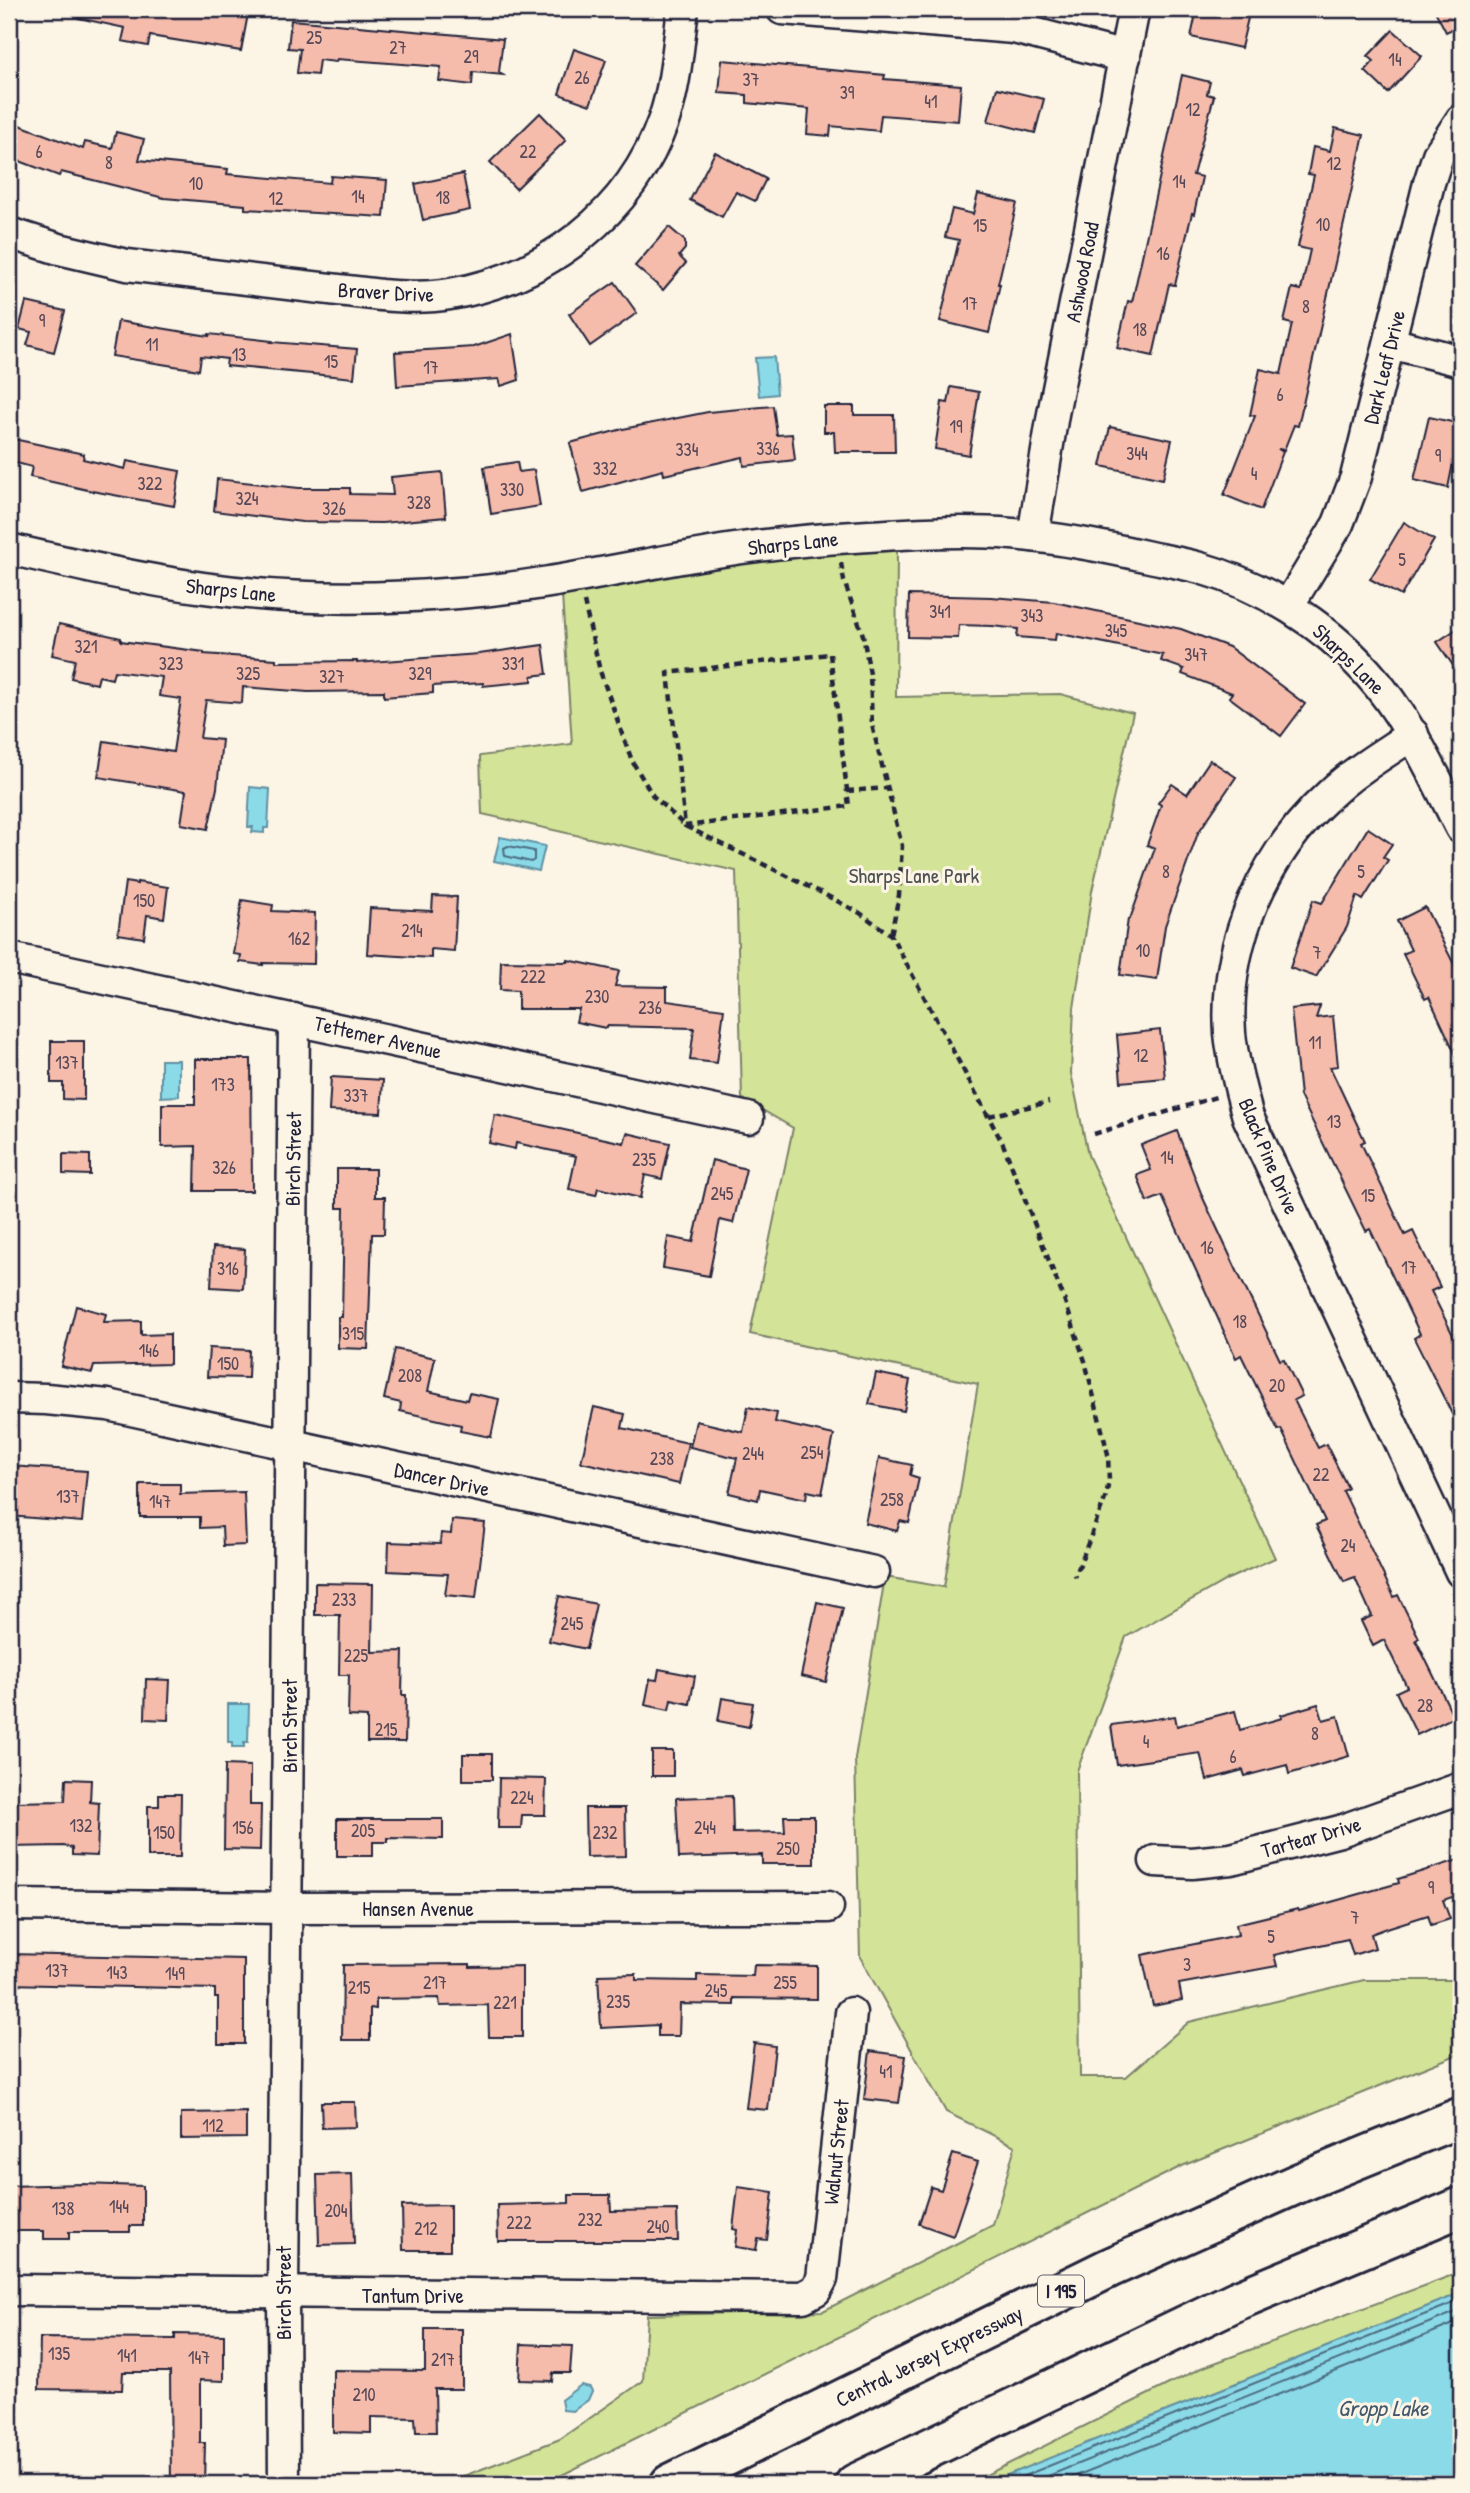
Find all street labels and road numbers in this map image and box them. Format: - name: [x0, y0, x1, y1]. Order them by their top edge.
- street label: Ashwood Road: [1058, 220, 1106, 324]
- street label: Braver Drive: [337, 275, 435, 309]
- street label: Dark Leaf Drive: [1356, 307, 1412, 427]
- street label: Sharps Lane: [746, 524, 840, 562]
- street label: Sharps Lane: [184, 571, 278, 609]
- street label: Sharps Lane: [1306, 617, 1392, 701]
- street label: Tettemer Avenue: [311, 1008, 445, 1066]
- street label: Black Pine Drive: [1232, 1094, 1306, 1218]
- street label: Birch Street: [278, 1111, 308, 1206]
- street label: Dancer Drive: [392, 1455, 492, 1503]
- street label: Birch Street: [275, 1678, 304, 1773]
- street label: Tartear Drive: [1258, 1809, 1364, 1865]
- street label: Hansen Avenue: [362, 1894, 474, 1923]
- street label: Walnut Street: [816, 2097, 856, 2206]
- street label: Birch Street: [269, 2245, 298, 2340]
- road number: I 195: [1038, 2276, 1084, 2306]
- street label: Tantum Drive: [362, 2281, 464, 2310]
- street label: Central Jersey Expressway: [831, 2298, 1028, 2414]

